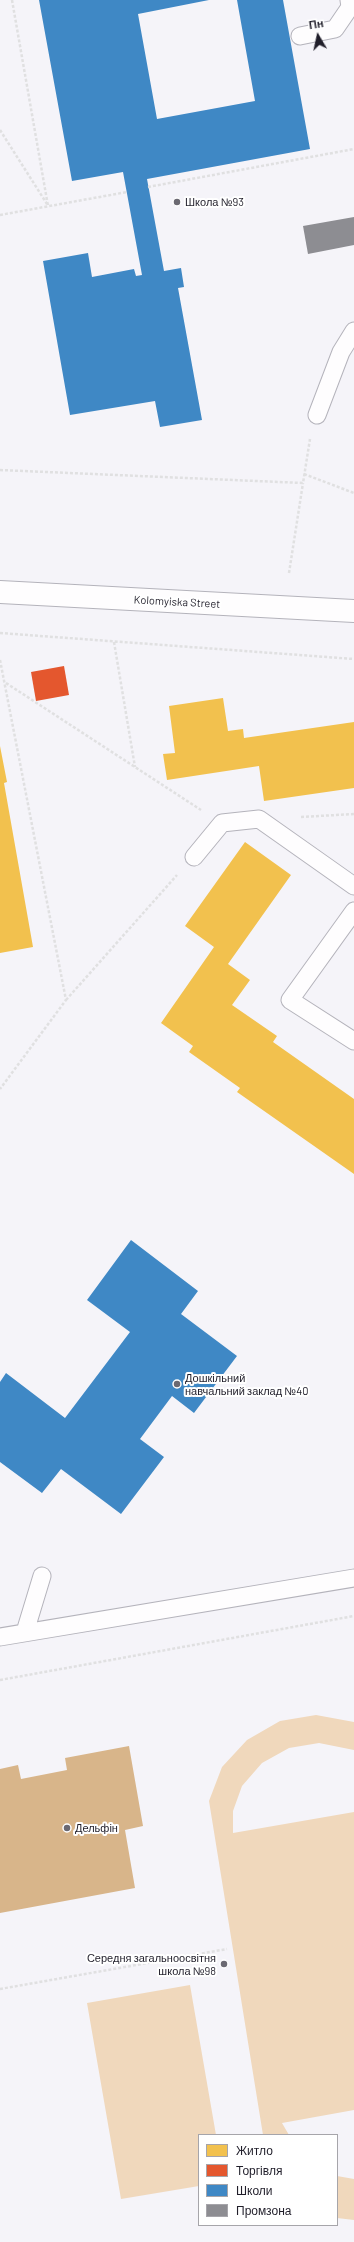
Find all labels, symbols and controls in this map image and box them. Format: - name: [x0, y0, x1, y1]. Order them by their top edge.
- north arrow: [298, 16, 338, 56]
- text: Пн: [308, 16, 324, 31]
- place label: Школа №93: [185, 195, 244, 209]
- marker: Школа №93: [172, 197, 182, 207]
- street label: Kolomyiska Street: [133, 593, 221, 611]
- place label: Дошкільний навчальний заклад №40: [185, 1371, 308, 1397]
- marker: Дошкільний навчальний заклад №40: [172, 1379, 182, 1389]
- place label: Дельфін: [75, 1821, 118, 1835]
- marker: Дельфін: [62, 1823, 72, 1833]
- place label: Середня загальноосвітня школа №98: [87, 1951, 216, 1977]
- marker: Середня загальноосвітня школа №98: [219, 1959, 229, 1969]
- legend: [198, 2134, 338, 2226]
- text: Житло: [236, 2143, 273, 2157]
- text: Торгівля: [236, 2163, 282, 2177]
- text: Школи: [236, 2183, 273, 2197]
- text: Промзона: [236, 2203, 291, 2217]

